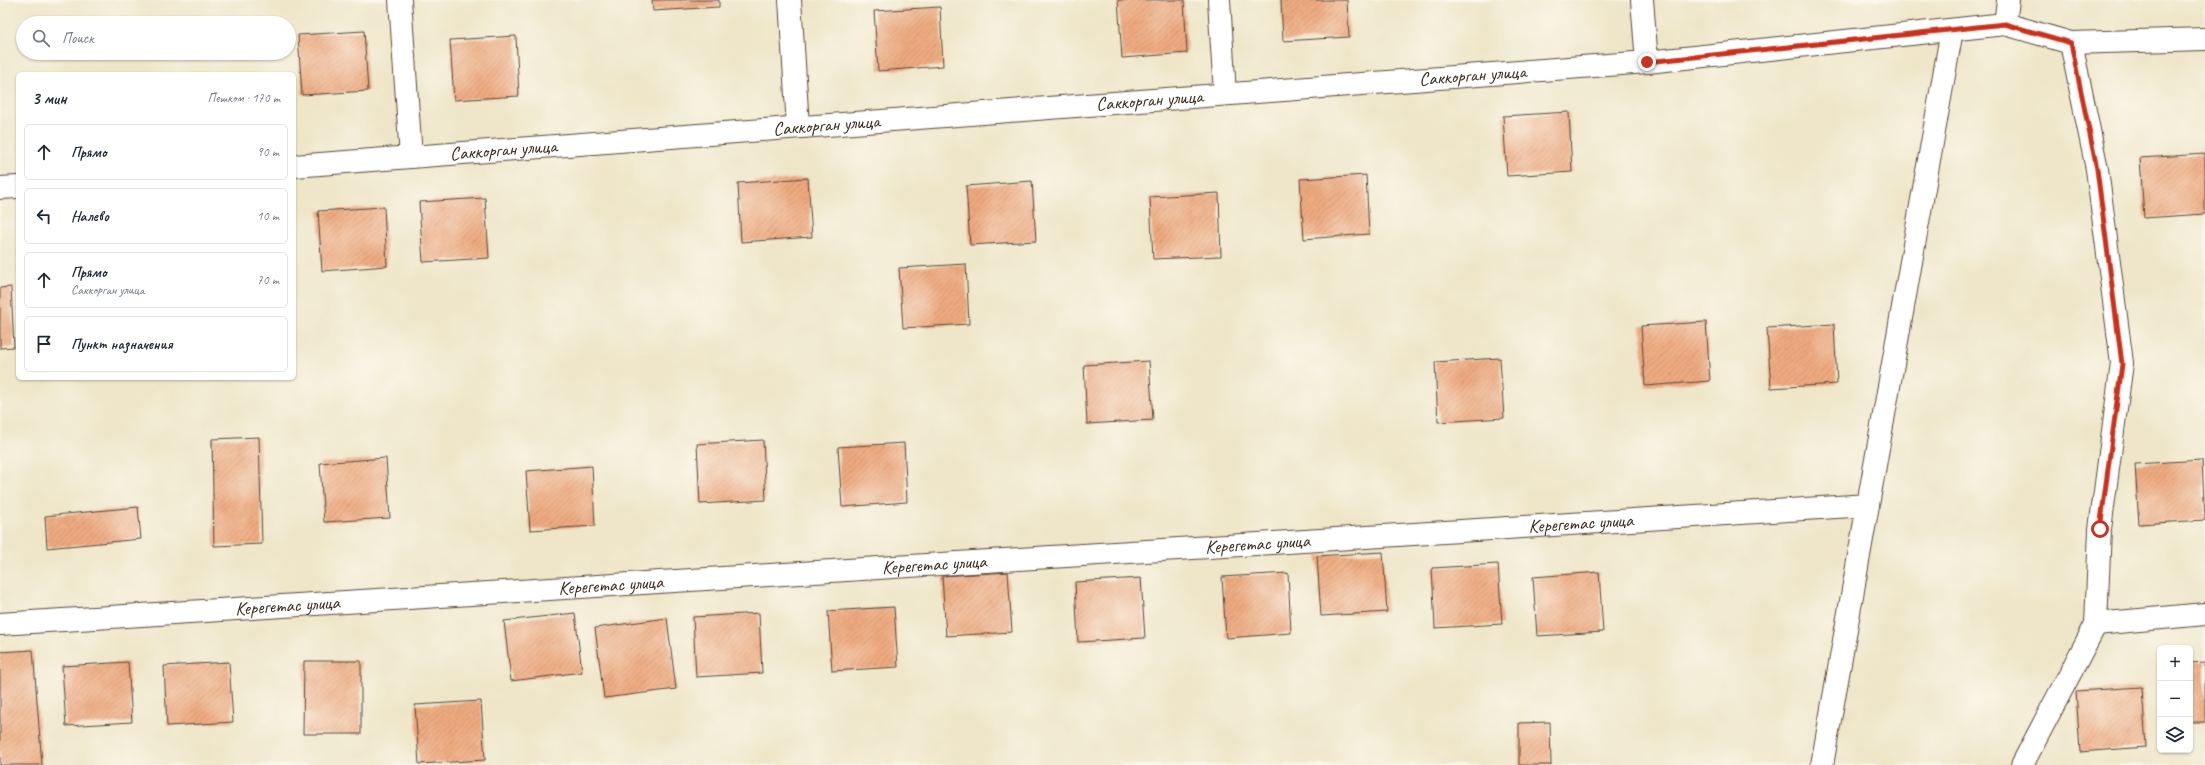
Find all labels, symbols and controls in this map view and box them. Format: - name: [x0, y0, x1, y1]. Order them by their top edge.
- search box: [16, 16, 296, 60]
- icon: search: [30, 27, 52, 49]
- text: Поиск: [62, 29, 94, 48]
- route end: [1638, 53, 1656, 71]
- street label: Саккорган улица: [1418, 59, 1529, 91]
- street label: Саккорган улица: [1095, 84, 1206, 116]
- text: 3 мин: [32, 88, 67, 109]
- text: Пешком · 170 m: [207, 90, 280, 106]
- street label: Саккорган улица: [772, 109, 883, 141]
- street label: Саккорган улица: [449, 134, 560, 166]
- icon: ahead: [33, 141, 55, 163]
- text: Прямо: [71, 143, 107, 162]
- text: 90 m: [257, 144, 279, 160]
- icon: left: [33, 205, 55, 227]
- text: Налево: [71, 207, 109, 226]
- text: 10 m: [257, 208, 279, 224]
- text: Прямо: [71, 263, 107, 282]
- icon: ahead: [33, 269, 55, 291]
- text: 70 m: [257, 272, 279, 288]
- text: Саккорган улица: [71, 282, 144, 298]
- icon: arrive: [33, 333, 55, 355]
- text: Пункт назначения: [71, 335, 173, 354]
- street label: Керегетас улица: [1528, 508, 1636, 539]
- route start: [2091, 520, 2109, 538]
- street label: Керегетас улица: [1204, 528, 1312, 559]
- street label: Керегетас улица: [881, 549, 989, 580]
- street label: Керегетас улица: [558, 570, 666, 600]
- street label: Керегетас улица: [234, 590, 342, 621]
- map controls: [2157, 645, 2193, 753]
- button: +: [2157, 645, 2193, 681]
- button: −: [2157, 681, 2193, 717]
- button: layers: [2157, 717, 2193, 753]

